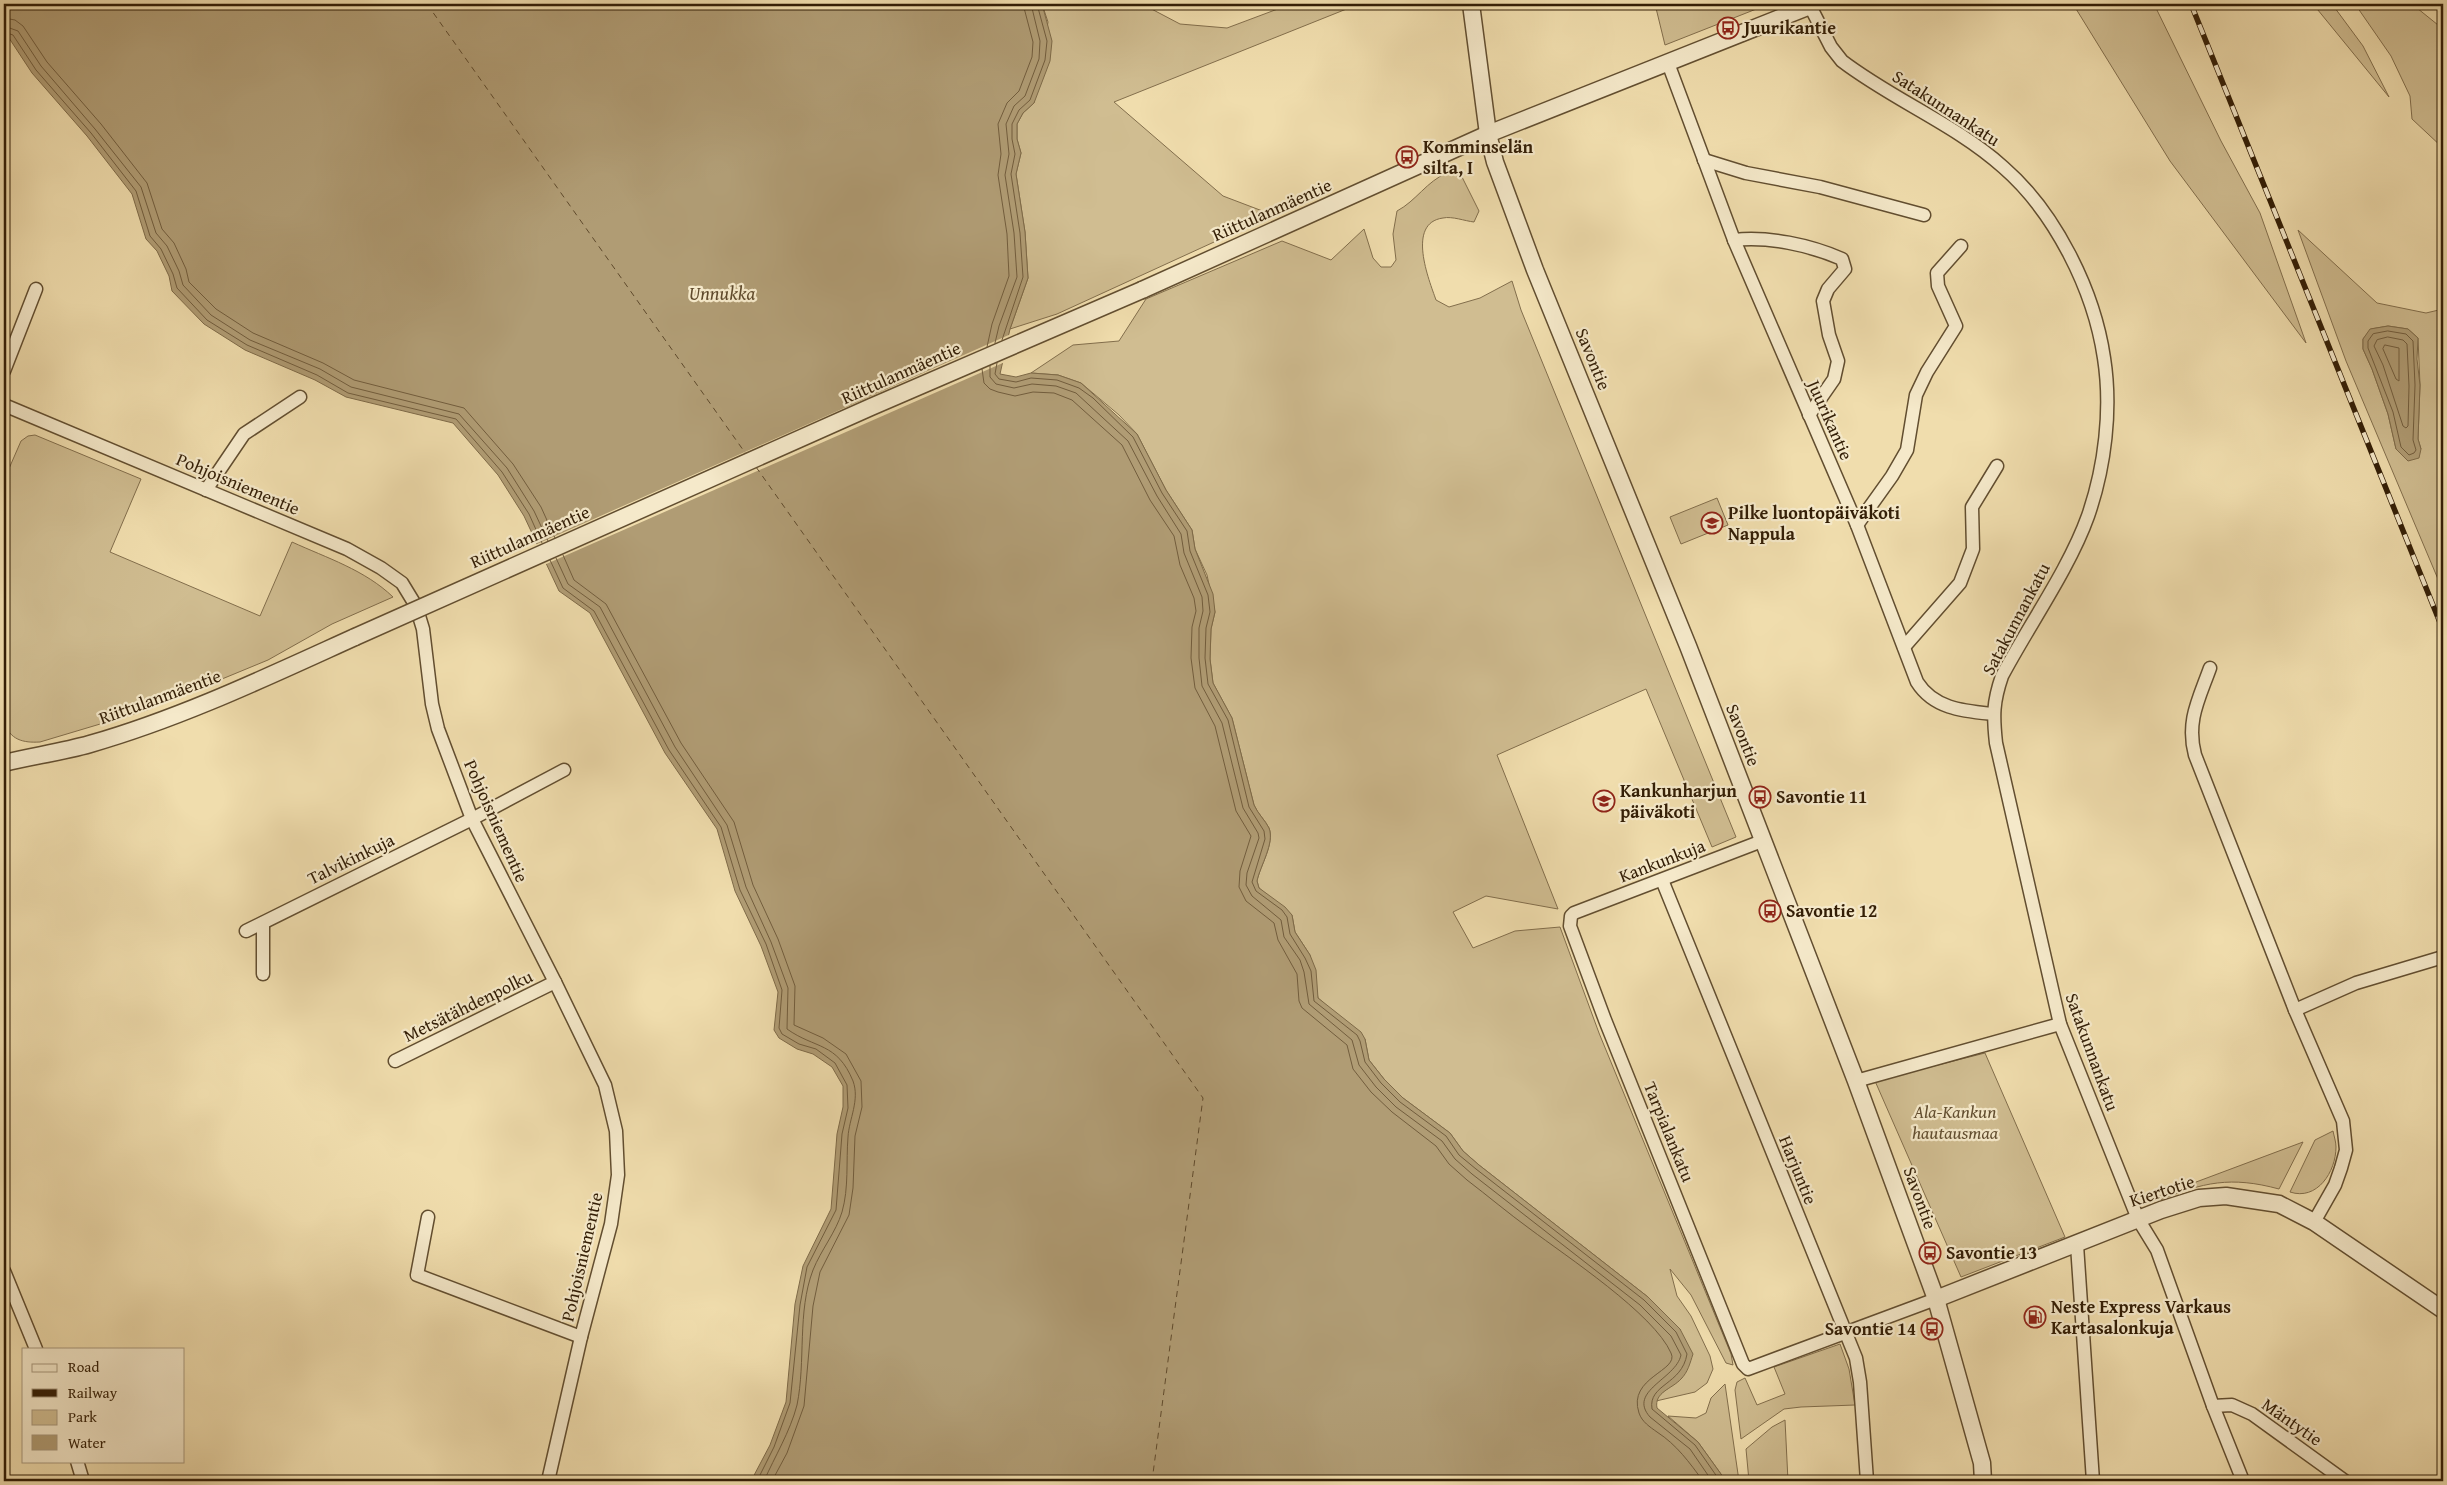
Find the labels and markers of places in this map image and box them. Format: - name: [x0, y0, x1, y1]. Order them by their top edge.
- place label: Juurikantie: [1741, 14, 1836, 41]
- bus stop icon: Juurikantie: [1716, 16, 1740, 40]
- place label: Komminselän silta, I: [1423, 133, 1533, 181]
- bus stop icon: Komminselän silta, I: [1395, 145, 1419, 169]
- place label: Pilke luontopäiväkoti Nappula: [1728, 499, 1901, 547]
- school or university icon: Pilke luontopäiväkoti Nappula: [1700, 511, 1724, 535]
- place label: Kankunharjun päiväkoti: [1620, 777, 1737, 825]
- place label: Savontie 11: [1776, 783, 1867, 810]
- bus stop icon: Savontie 11: [1748, 785, 1772, 809]
- school or university icon: Kankunharjun päiväkoti: [1592, 789, 1616, 813]
- place label: Savontie 12: [1786, 897, 1877, 924]
- bus stop icon: Savontie 12: [1758, 899, 1782, 923]
- place label: Savontie 13: [1946, 1239, 2037, 1266]
- bus stop icon: Savontie 13: [1918, 1241, 1942, 1265]
- place label: Neste Express Varkaus Kartasalonkuja: [2051, 1293, 2231, 1341]
- fuel station icon: Neste Express Varkaus Kartasalonkuja: [2023, 1305, 2047, 1329]
- place label: Savontie 14: [1825, 1315, 1916, 1342]
- bus stop icon: Savontie 14: [1920, 1317, 1944, 1341]

